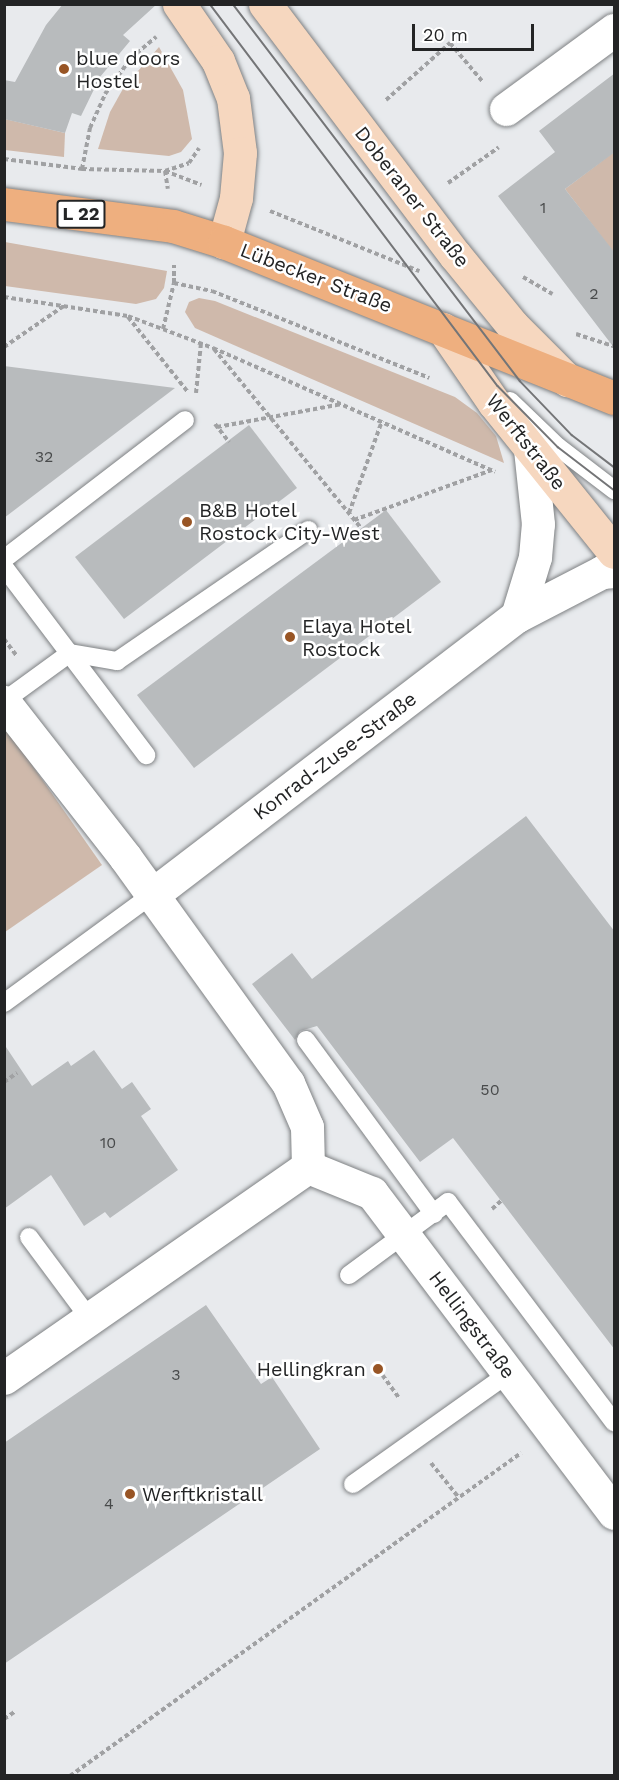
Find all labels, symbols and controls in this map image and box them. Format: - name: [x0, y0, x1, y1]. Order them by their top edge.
- scale bar: [415, 12, 536, 50]
- text: 20 m: [423, 24, 468, 45]
- place label: blue doors Hostel: [76, 46, 180, 93]
- marker: blue doors Hostel: [57, 62, 71, 76]
- street label: Doberaner Straße: [349, 121, 475, 273]
- house number: 1: [540, 198, 546, 218]
- road number: L 22: [56, 199, 106, 229]
- street label: Lübecker Straße: [236, 238, 396, 318]
- house number: 2: [589, 284, 599, 304]
- street label: Werftstraße: [481, 389, 571, 495]
- house number: 32: [35, 447, 53, 467]
- place label: B&B Hotel Rostock City-West: [199, 498, 380, 545]
- marker: B&B Hotel Rostock City-West: [180, 515, 194, 529]
- place label: Elaya Hotel Rostock: [302, 614, 412, 661]
- marker: Elaya Hotel Rostock: [283, 630, 297, 644]
- street label: Konrad-Zuse-Straße: [249, 687, 421, 825]
- house number: 50: [480, 1080, 500, 1100]
- house number: 10: [100, 1133, 116, 1153]
- street label: Hellingstraße: [424, 1266, 520, 1384]
- place label: Hellingkran: [256, 1357, 366, 1381]
- marker: Hellingkran: [371, 1362, 385, 1376]
- house number: 3: [171, 1365, 181, 1385]
- place label: Werftkristall: [142, 1482, 263, 1506]
- marker: Werftkristall: [123, 1487, 137, 1501]
- house number: 4: [104, 1494, 114, 1514]

